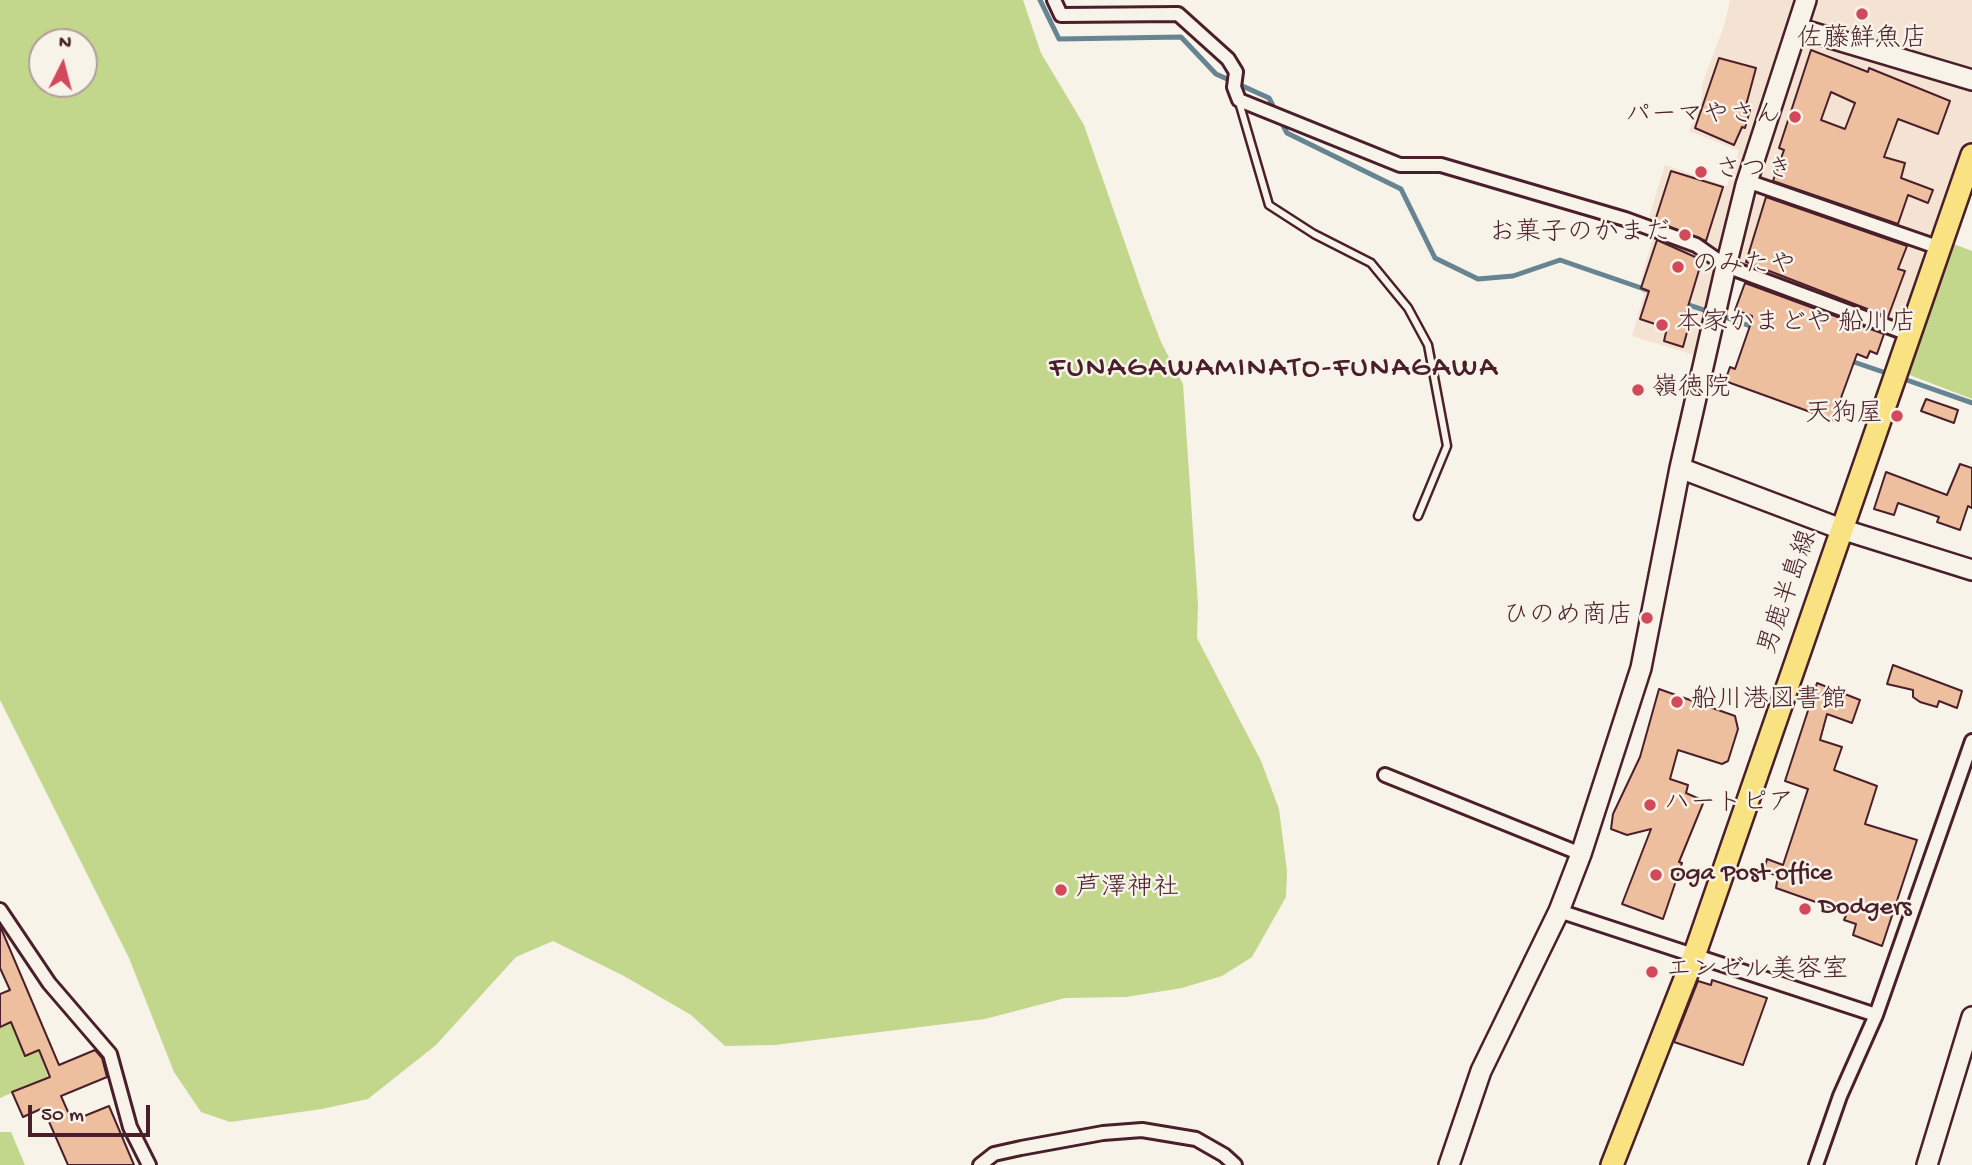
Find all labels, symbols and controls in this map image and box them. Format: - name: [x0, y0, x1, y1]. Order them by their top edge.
- marker: 佐藤鮮魚店: [1854, 6, 1870, 22]
- place label: 佐藤鮮魚店: [1797, 25, 1927, 57]
- north arrow: [28, 28, 98, 98]
- text: N: [58, 32, 72, 56]
- place label: パーマやさん: [1625, 101, 1781, 133]
- marker: パーマやさん: [1787, 109, 1803, 125]
- place label: さつき: [1715, 156, 1793, 188]
- marker: さつき: [1693, 164, 1709, 180]
- place label: お菓子のかまだ: [1489, 219, 1671, 251]
- marker: お菓子のかまだ: [1677, 227, 1693, 243]
- place label: のみたや: [1692, 251, 1796, 283]
- marker: のみたや: [1670, 259, 1686, 275]
- place label: 本家かまどや 船川店: [1676, 309, 1916, 341]
- marker: 本家かまどや 船川店: [1654, 317, 1670, 333]
- district label: FUNAGAWAMINATO-FUNAGAWA: [1052, 352, 1496, 388]
- place label: 嶺徳院: [1652, 374, 1730, 406]
- marker: 嶺徳院: [1630, 382, 1646, 398]
- place label: 天狗屋: [1805, 400, 1883, 432]
- marker: 天狗屋: [1889, 408, 1905, 424]
- street label: 男鹿半島線: [1754, 526, 1826, 660]
- place label: ひのめ商店: [1503, 602, 1633, 634]
- marker: ひのめ商店: [1639, 610, 1655, 626]
- place label: 船川港図書館: [1691, 686, 1847, 718]
- marker: 船川港図書館: [1669, 694, 1685, 710]
- place label: ハートピア: [1664, 789, 1794, 821]
- marker: ハートピア: [1642, 797, 1658, 813]
- place label: Oga Post office: [1670, 859, 1833, 891]
- marker: Oga Post office: [1648, 867, 1664, 883]
- place label: 芦澤神社: [1075, 874, 1179, 906]
- marker: 芦澤神社: [1053, 882, 1069, 898]
- place label: Dodgers: [1819, 893, 1912, 925]
- marker: Dodgers: [1797, 901, 1813, 917]
- place label: エンゼル美容室: [1666, 956, 1848, 988]
- marker: エンゼル美容室: [1644, 964, 1660, 980]
- scale bar: [32, 1092, 154, 1136]
- text: 50 m: [41, 1104, 84, 1129]

